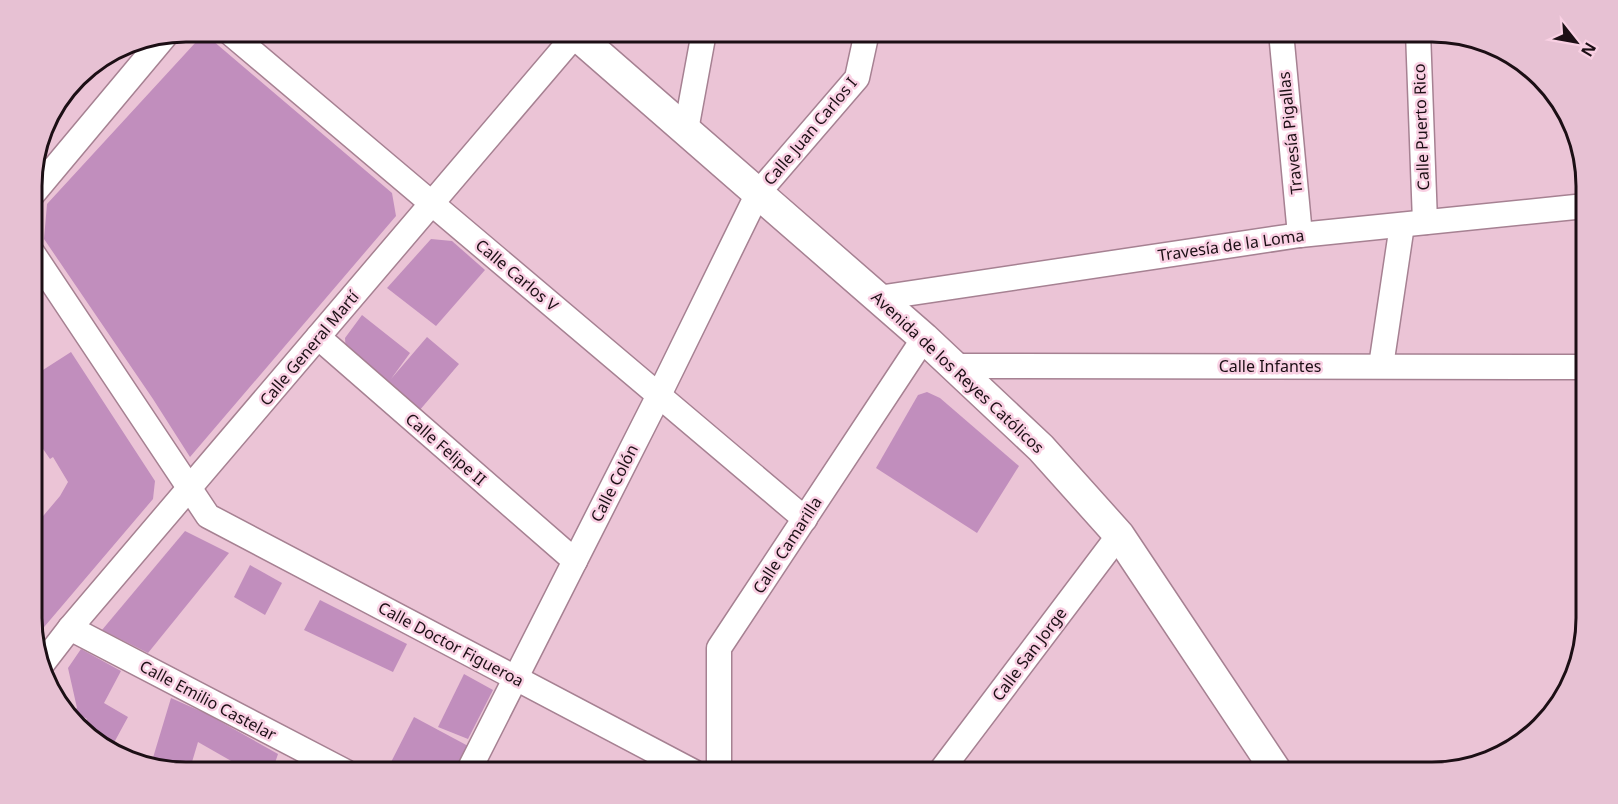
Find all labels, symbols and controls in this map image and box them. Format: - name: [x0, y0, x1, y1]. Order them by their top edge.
- north arrow: [1546, 12, 1606, 72]
- text: N: [1576, 38, 1602, 61]
- street label: Calle Puerto Rico: [1408, 63, 1434, 191]
- street label: Travesía Pigallas: [1273, 71, 1307, 195]
- street label: Calle Juan Carlos I: [758, 72, 862, 190]
- street label: Travesía de la Loma: [1156, 224, 1306, 266]
- street label: Calle Carlos V: [471, 234, 563, 316]
- street label: Calle General Martí: [254, 285, 364, 410]
- street label: Avenida de los Reyes Católicos: [867, 286, 1049, 458]
- street label: Calle Infantes: [1219, 355, 1321, 377]
- street label: Calle Felipe II: [401, 408, 491, 490]
- street label: Calle Colón: [585, 441, 643, 525]
- street label: Calle Camarilla: [747, 492, 827, 598]
- street label: Calle Doctor Figueroa: [374, 596, 528, 692]
- street label: Calle San Jorge: [987, 603, 1071, 705]
- street label: Calle Emilio Castelar: [136, 655, 281, 746]

